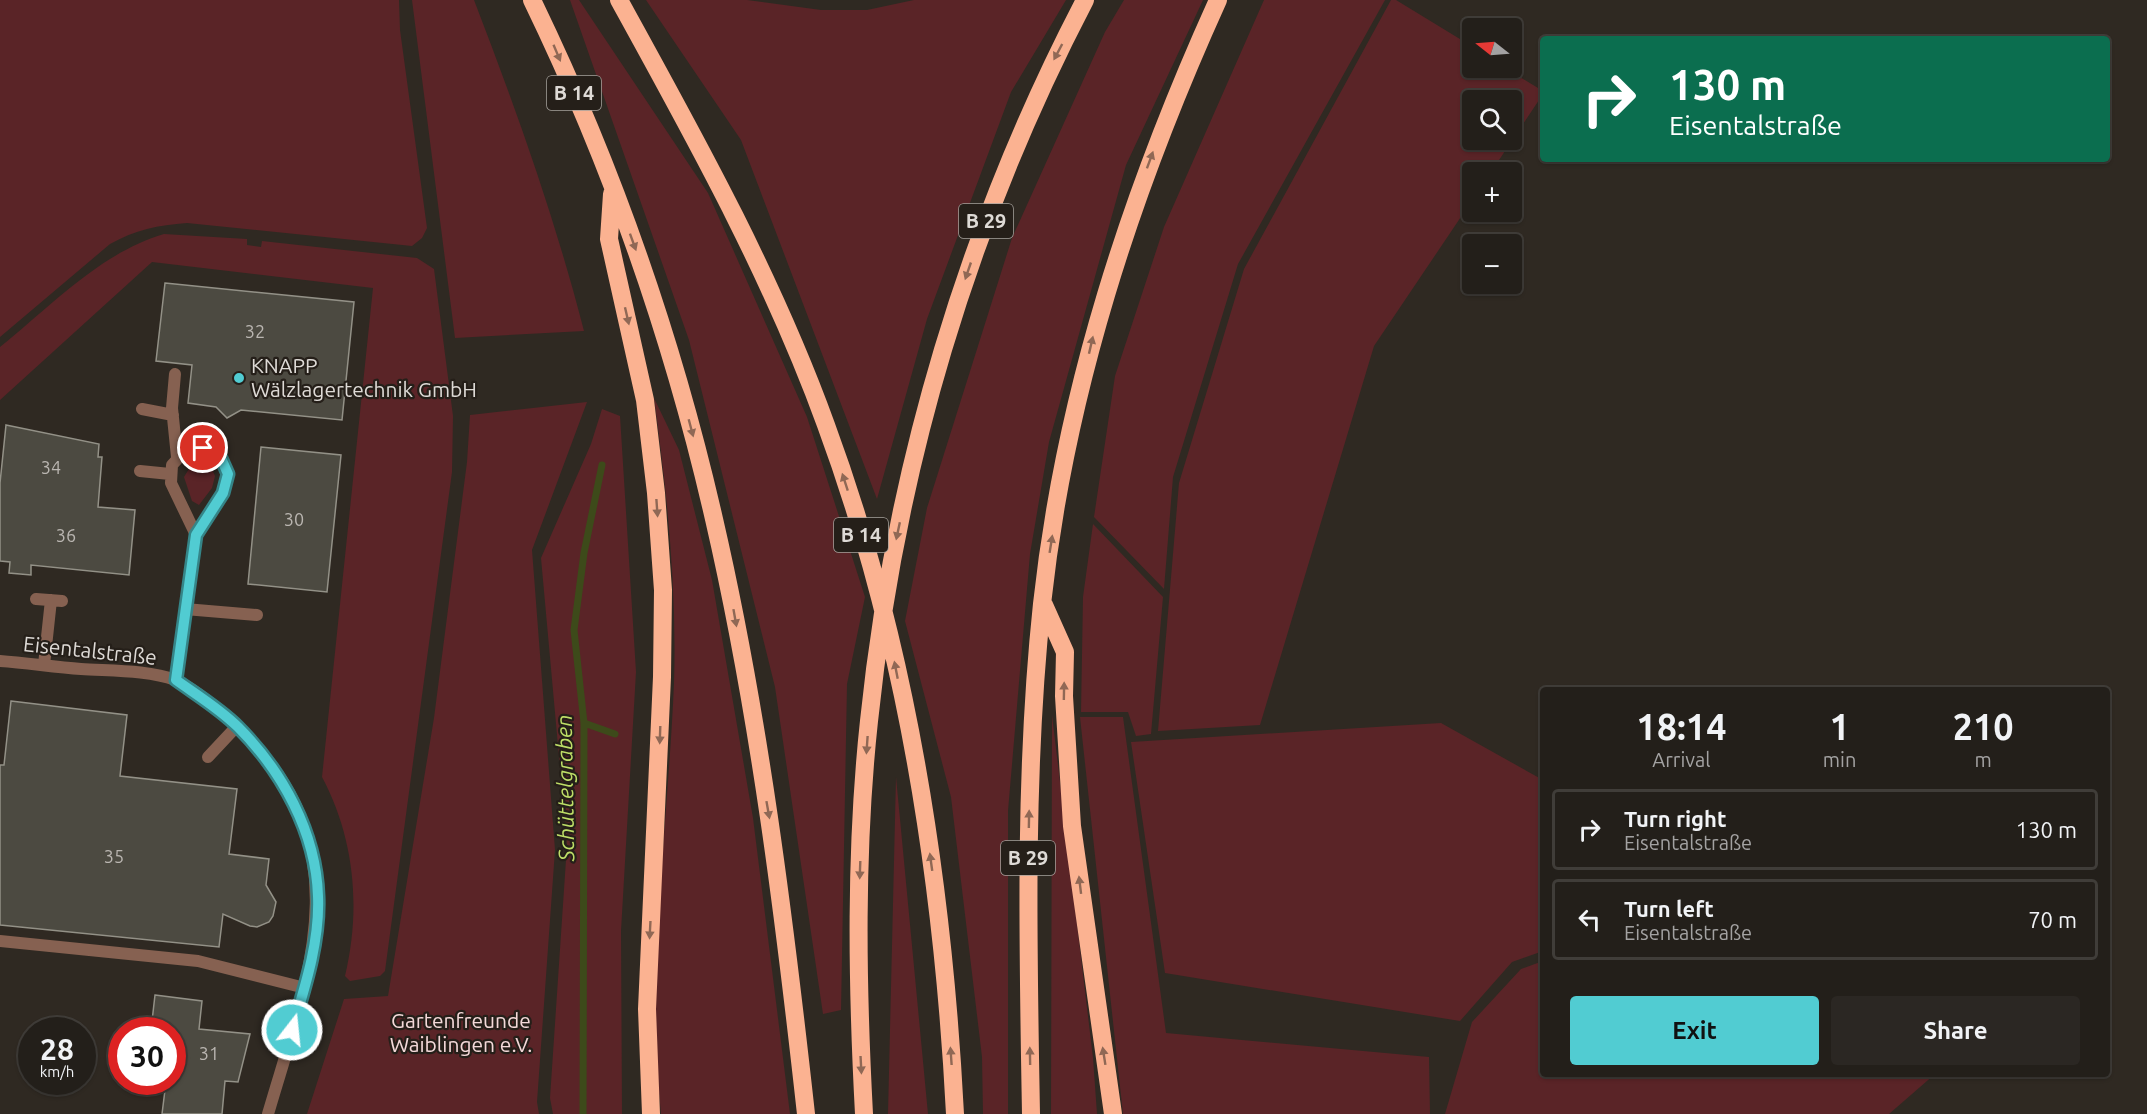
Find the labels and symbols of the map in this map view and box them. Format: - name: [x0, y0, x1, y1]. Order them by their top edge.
- north arrow: [1462, 18, 1522, 78]
- one-way arrow: [1053, 43, 1063, 60]
- one-way arrow: [552, 44, 562, 62]
- road number: B 14: [547, 76, 601, 110]
- one-way arrow: [1146, 151, 1156, 169]
- road number: B 29: [959, 204, 1013, 238]
- one-way arrow: [628, 233, 638, 251]
- one-way arrow: [962, 262, 972, 280]
- one-way arrow: [623, 307, 633, 325]
- house number: 32: [245, 321, 265, 341]
- one-way arrow: [1086, 336, 1096, 354]
- place label: KNAPP Wälzlagertechnik GmbH: [251, 353, 477, 401]
- marker: KNAPP Wälzlagertechnik GmbH: [232, 371, 246, 385]
- one-way arrow: [687, 419, 696, 437]
- pin: [177, 422, 228, 473]
- house number: 34: [41, 457, 61, 477]
- one-way arrow: [839, 473, 849, 491]
- one-way arrow: [653, 499, 662, 518]
- house number: 30: [284, 509, 304, 529]
- road number: B 14: [834, 518, 888, 552]
- one-way arrow: [893, 522, 902, 541]
- house number: 36: [56, 525, 76, 545]
- one-way arrow: [1047, 534, 1056, 553]
- one-way arrow: [730, 609, 739, 628]
- street label: Eisentalstraße: [22, 631, 158, 669]
- one-way arrow: [891, 661, 901, 679]
- one-way arrow: [1059, 681, 1069, 700]
- water label: Schüttelgraben: [551, 714, 578, 863]
- one-way arrow: [655, 726, 665, 745]
- one-way arrow: [862, 735, 872, 754]
- one-way arrow: [764, 801, 773, 820]
- one-way arrow: [1024, 809, 1034, 828]
- road number: B 29: [1001, 841, 1055, 875]
- house number: 35: [104, 846, 124, 866]
- one-way arrow: [927, 852, 936, 871]
- one-way arrow: [856, 861, 865, 880]
- one-way arrow: [1075, 875, 1085, 894]
- one-way arrow: [645, 921, 654, 940]
- position arrow: [260, 998, 324, 1062]
- park label: Gartenfreunde Waiblingen e.V.: [390, 1008, 532, 1056]
- speed limit sign: 30: [108, 1017, 186, 1095]
- house number: 31: [199, 1043, 219, 1063]
- one-way arrow: [946, 1046, 956, 1065]
- one-way arrow: [1025, 1046, 1035, 1065]
- one-way arrow: [1100, 1046, 1109, 1065]
- one-way arrow: [857, 1056, 866, 1075]

